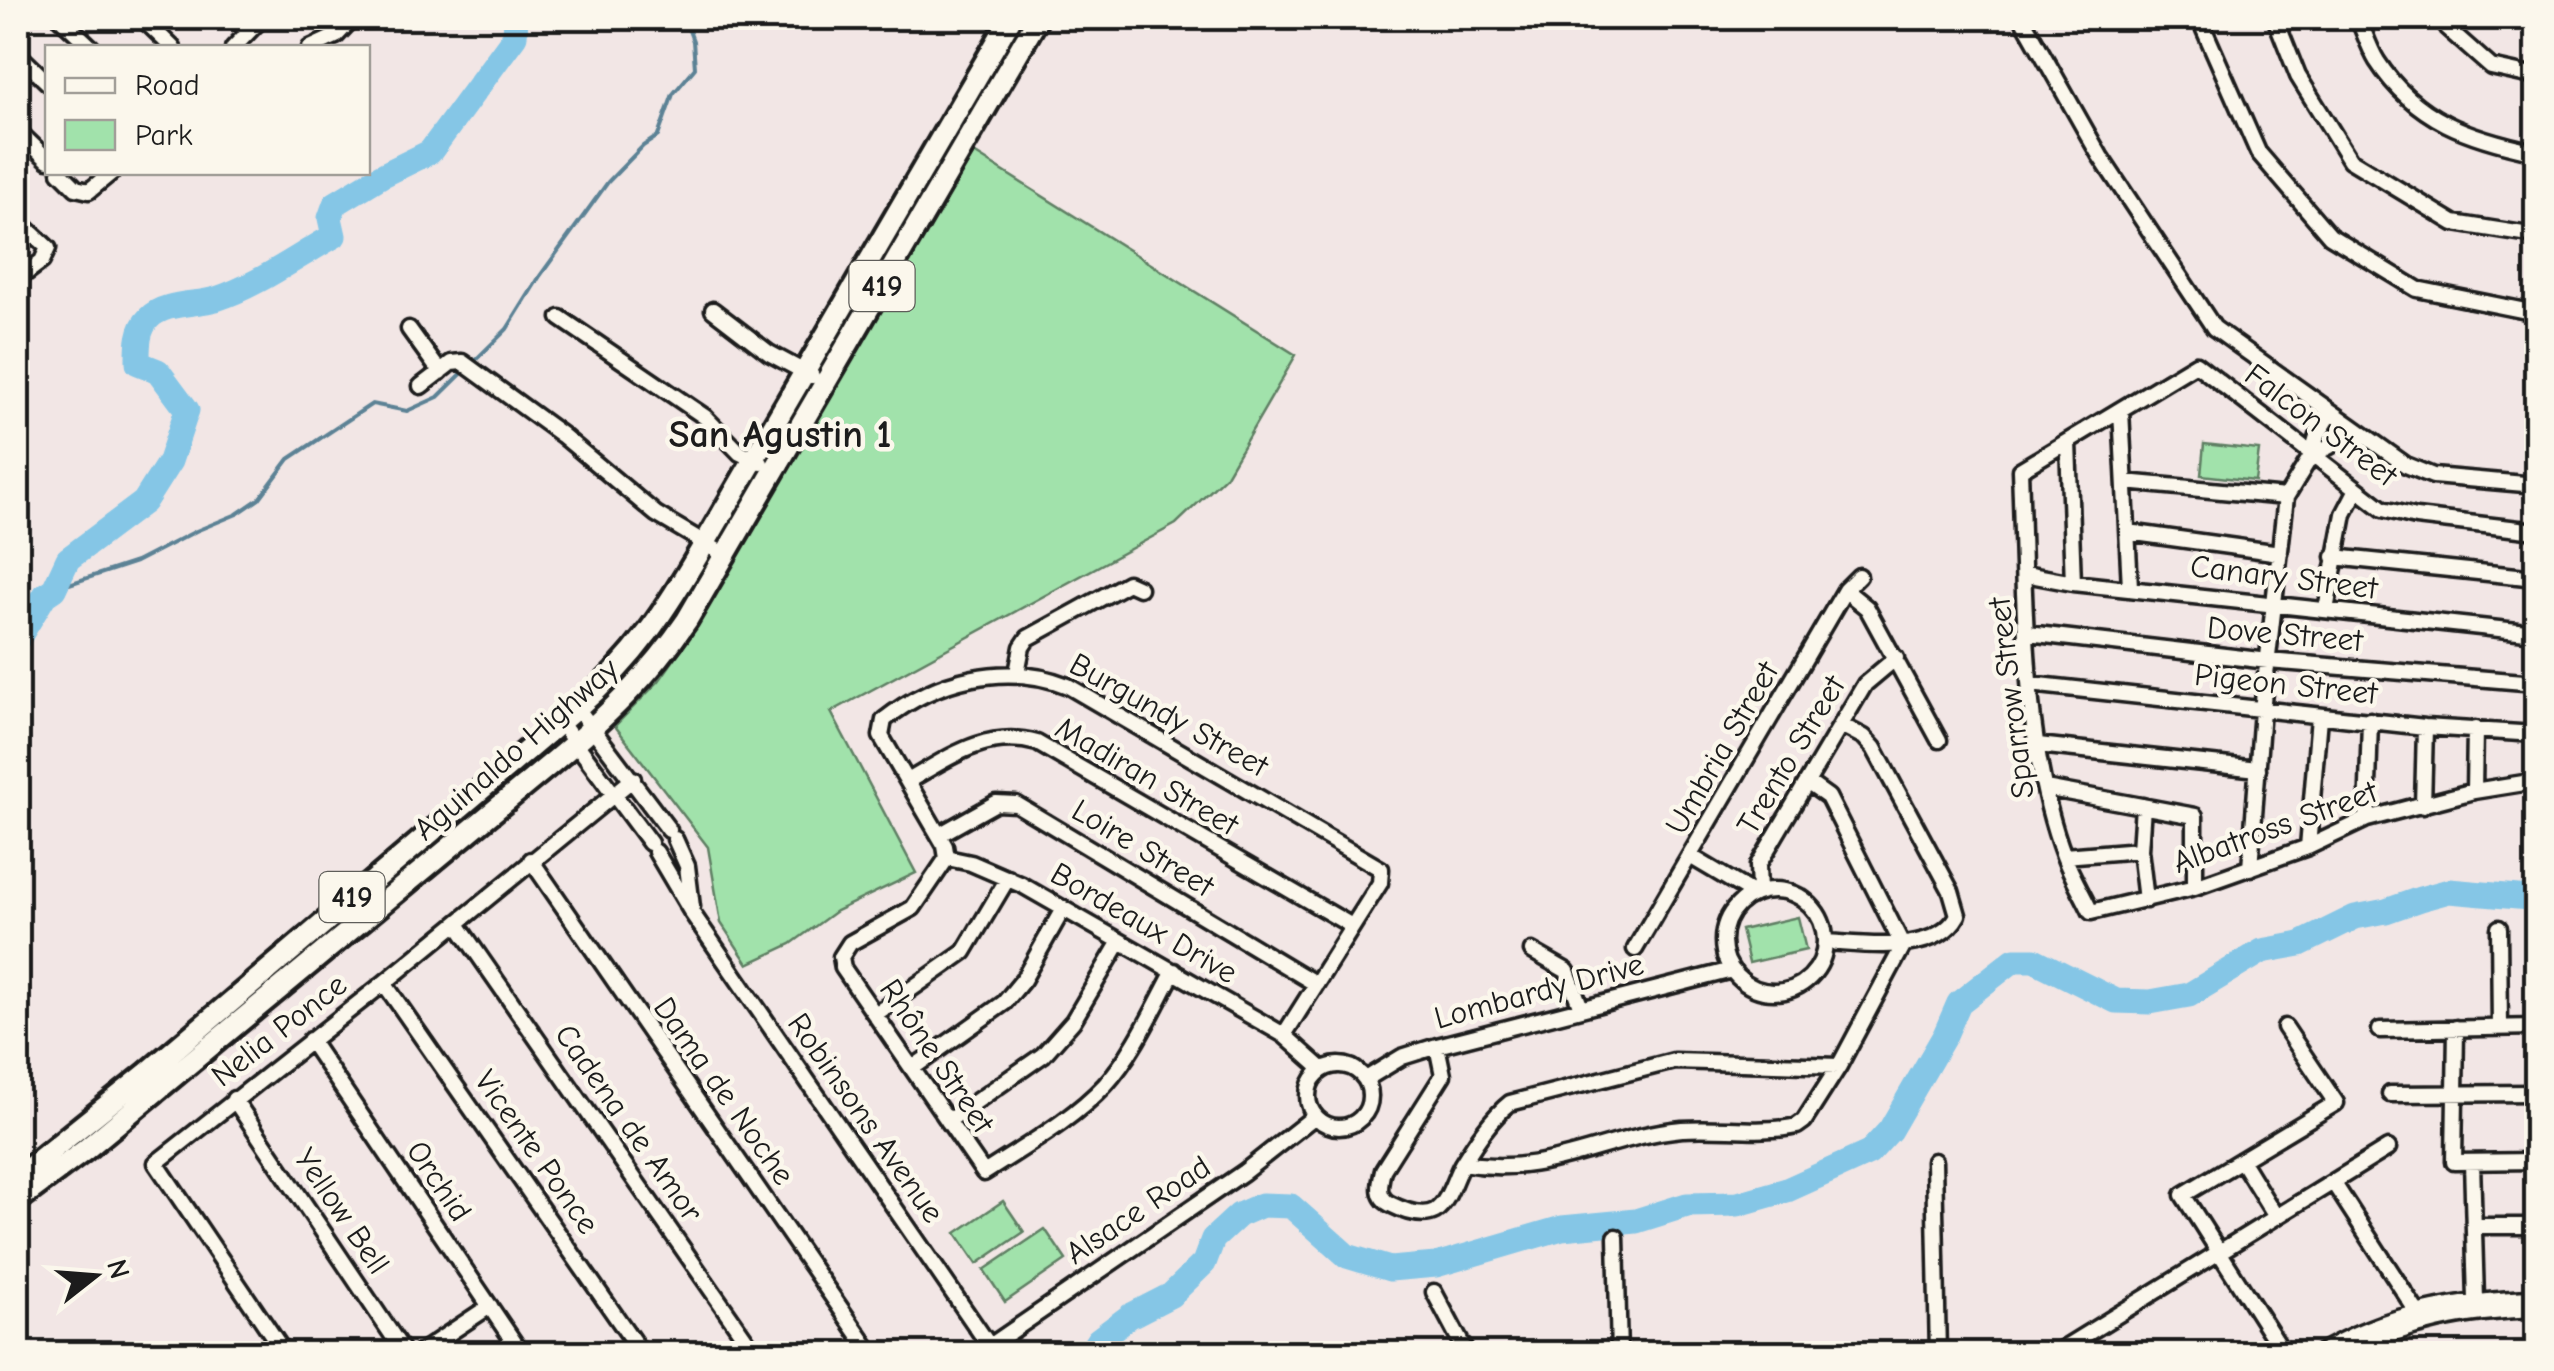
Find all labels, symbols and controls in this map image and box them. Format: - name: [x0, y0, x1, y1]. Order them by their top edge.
- legend: [45, 45, 370, 175]
- text: Road: [135, 68, 200, 103]
- text: Park: [135, 118, 193, 153]
- road number: 419: [850, 261, 914, 311]
- street label: Falcon Street: [2238, 356, 2405, 495]
- district label: San Agustin 1: [669, 413, 891, 457]
- street label: Canary Street: [2188, 547, 2380, 607]
- street label: Sparrow Street: [1980, 594, 2042, 801]
- street label: Dove Street: [2206, 609, 2365, 659]
- street label: Burgundy Street: [1063, 645, 1275, 785]
- street label: Aguinaldo Highway: [406, 650, 626, 848]
- street label: Umbria Street: [1658, 654, 1787, 841]
- street label: Pigeon Street: [2193, 656, 2380, 712]
- street label: Trento Street: [1729, 668, 1853, 841]
- street label: Madiran Street: [1049, 709, 1246, 844]
- street label: Albatross Street: [2168, 773, 2383, 881]
- street label: Loire Street: [1066, 791, 1221, 905]
- street label: Bordeaux Drive: [1044, 855, 1244, 991]
- road number: 419: [320, 872, 384, 922]
- street label: Lombardy Drive: [1430, 945, 1648, 1037]
- street label: Nelia Ponce: [204, 966, 354, 1094]
- street label: Rhône Street: [872, 972, 1002, 1141]
- street label: Dama de Noche: [646, 990, 802, 1192]
- street label: Robinsons Avenue: [780, 1006, 952, 1230]
- street label: Cadena de Amor: [547, 1017, 711, 1229]
- street label: Vicente Ponce: [467, 1063, 607, 1241]
- street label: Orchid: [399, 1134, 479, 1228]
- street label: Yellow Bell: [287, 1141, 397, 1281]
- street label: Alsace Road: [1059, 1148, 1217, 1272]
- north arrow: [45, 1226, 145, 1326]
- text: N: [100, 1256, 136, 1282]

